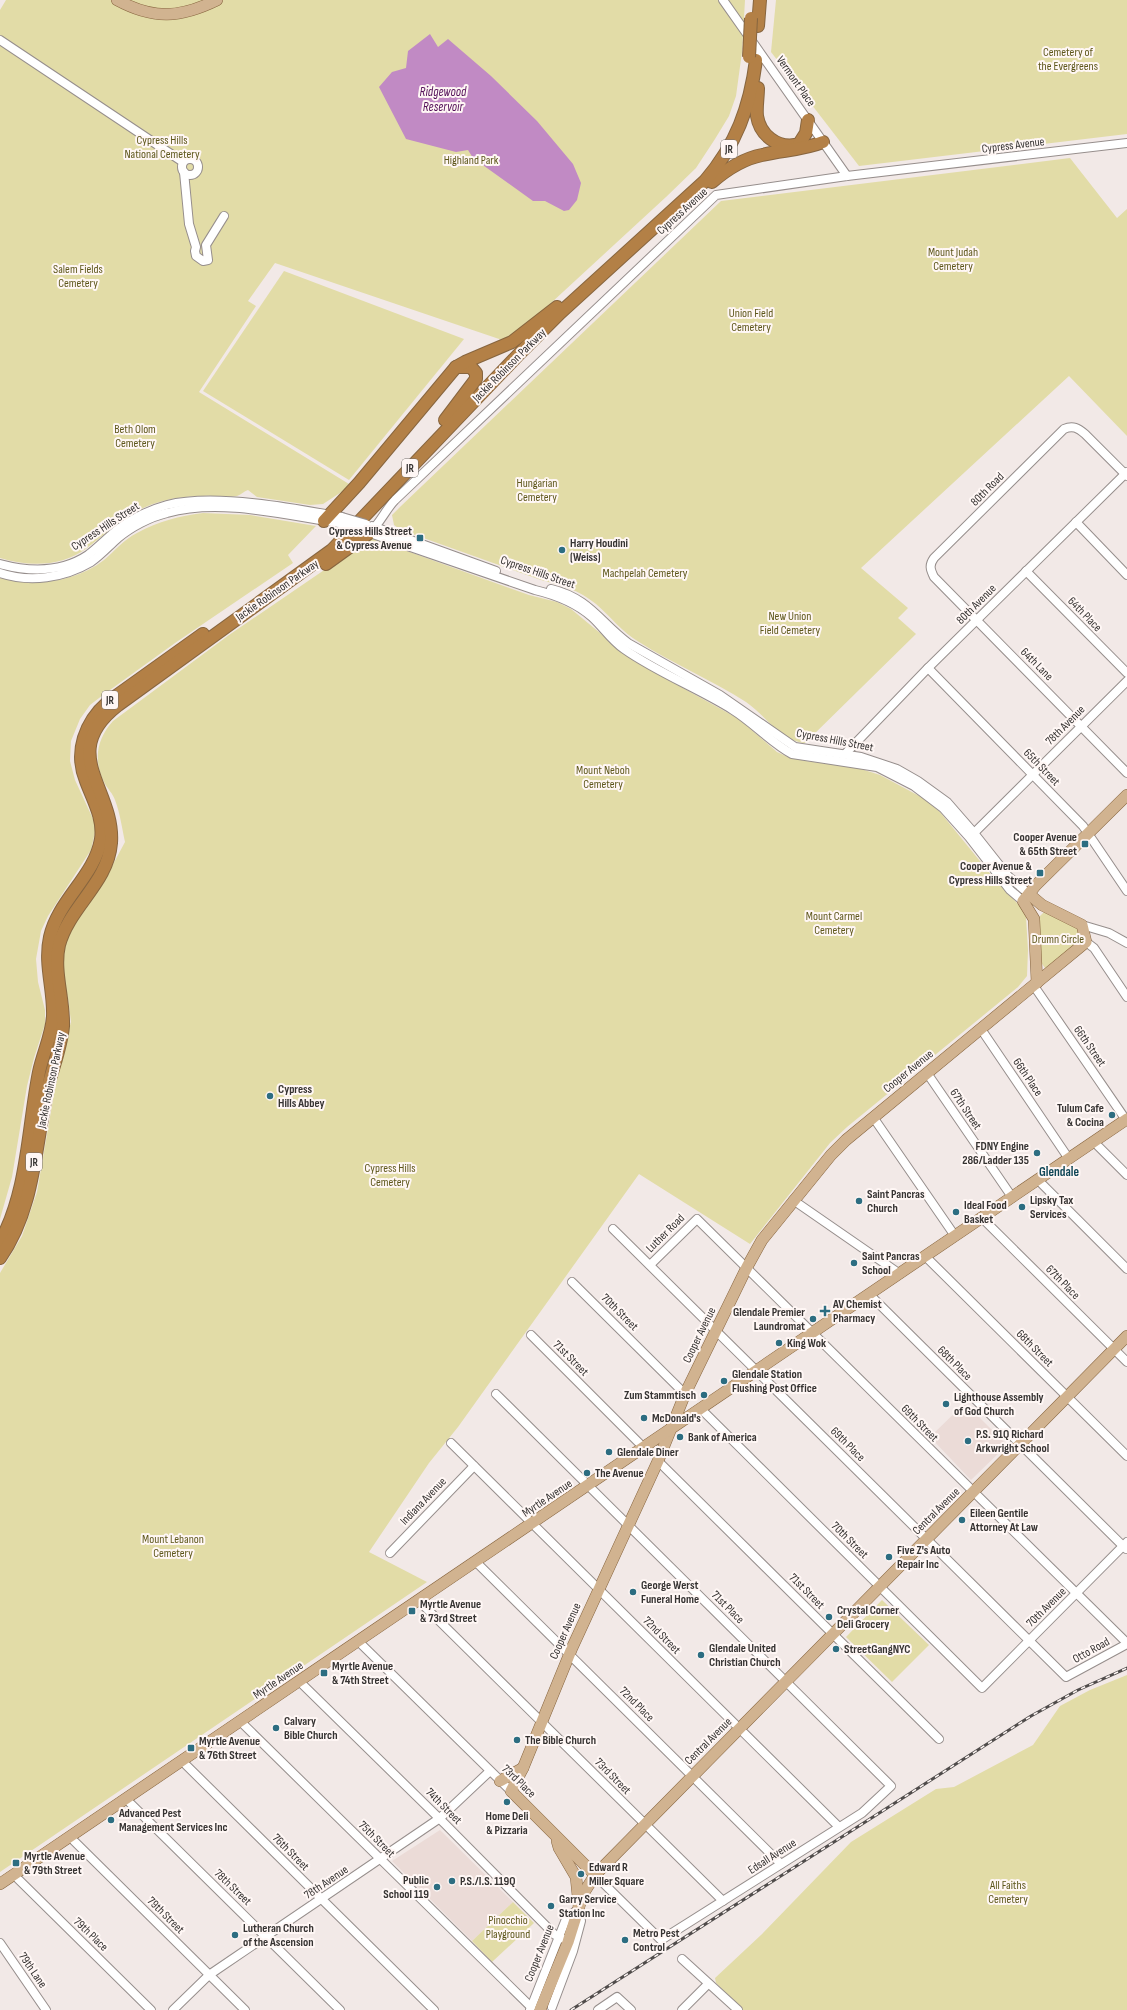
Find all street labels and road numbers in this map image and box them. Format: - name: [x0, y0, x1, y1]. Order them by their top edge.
- street label: Vermont Place: [773, 53, 819, 110]
- street label: Cypress Avenue: [981, 134, 1046, 157]
- road number: JR: [721, 140, 737, 158]
- street label: Cypress Avenue: [654, 185, 711, 238]
- street label: Jackie Robinson Parkway: [469, 325, 549, 406]
- road number: JR: [402, 459, 418, 477]
- street label: 80th Road: [967, 469, 1007, 509]
- street label: Cypress Hills Street: [68, 499, 142, 554]
- street label: Cypress Hills Street: [498, 553, 578, 592]
- street label: Jackie Robinson Parkway: [232, 556, 322, 625]
- street label: 80th Avenue: [953, 581, 1000, 628]
- street label: 64th Place: [1064, 594, 1105, 635]
- street label: 64th Lane: [1017, 645, 1056, 684]
- road number: JR: [102, 691, 118, 709]
- street label: 78th Avenue: [1042, 702, 1088, 748]
- street label: Cypress Hills Street: [795, 726, 875, 755]
- street label: 65th Street: [1020, 746, 1063, 789]
- street label: 66th Street: [1070, 1023, 1109, 1070]
- street label: Jackie Robinson Parkway: [34, 1030, 69, 1130]
- street label: Cooper Avenue: [880, 1047, 937, 1096]
- street label: 66th Place: [1009, 1055, 1046, 1099]
- street label: 67th Street: [946, 1086, 985, 1133]
- road number: JR: [26, 1153, 42, 1171]
- street label: Luther Road: [643, 1211, 688, 1256]
- street label: 67th Place: [1042, 1262, 1083, 1303]
- street label: 70th Street: [598, 1291, 642, 1334]
- street label: Cooper Avenue: [680, 1305, 719, 1366]
- street label: 68th Street: [1013, 1327, 1057, 1370]
- street label: 71st Street: [550, 1337, 592, 1380]
- street label: 68th Place: [934, 1343, 975, 1384]
- street label: 69th Street: [898, 1402, 942, 1445]
- street label: 69th Place: [827, 1424, 868, 1465]
- street label: Indiana Avenue: [397, 1474, 450, 1528]
- street label: Myrtle Avenue: [519, 1476, 575, 1521]
- street label: Central Avenue: [910, 1484, 963, 1538]
- street label: 70th Street: [828, 1519, 872, 1562]
- street label: 71st Street: [786, 1570, 828, 1613]
- street label: 70th Avenue: [1023, 1584, 1070, 1630]
- street label: 71st Place: [708, 1588, 747, 1627]
- street label: Cooper Avenue: [546, 1601, 585, 1662]
- street label: 72nd Street: [640, 1613, 684, 1658]
- street label: Otto Road: [1070, 1634, 1112, 1667]
- street label: Myrtle Avenue: [250, 1658, 306, 1703]
- street label: 72nd Place: [616, 1684, 657, 1725]
- street label: Central Avenue: [682, 1714, 735, 1768]
- street label: 73rd Street: [591, 1755, 634, 1798]
- street label: 73rd Place: [499, 1762, 539, 1801]
- street label: 74th Street: [422, 1785, 465, 1828]
- street label: 75th Street: [355, 1818, 398, 1861]
- street label: 76th Street: [269, 1831, 312, 1874]
- street label: Edsall Avenue: [745, 1835, 799, 1878]
- street label: 78th Avenue: [301, 1862, 351, 1903]
- street label: 78th Street: [211, 1866, 255, 1909]
- street label: 79th Street: [144, 1894, 188, 1937]
- street label: 79th Place: [70, 1914, 111, 1955]
- street label: Cooper Avenue: [521, 1922, 558, 1984]
- street label: 79th Lane: [15, 1950, 50, 1991]

